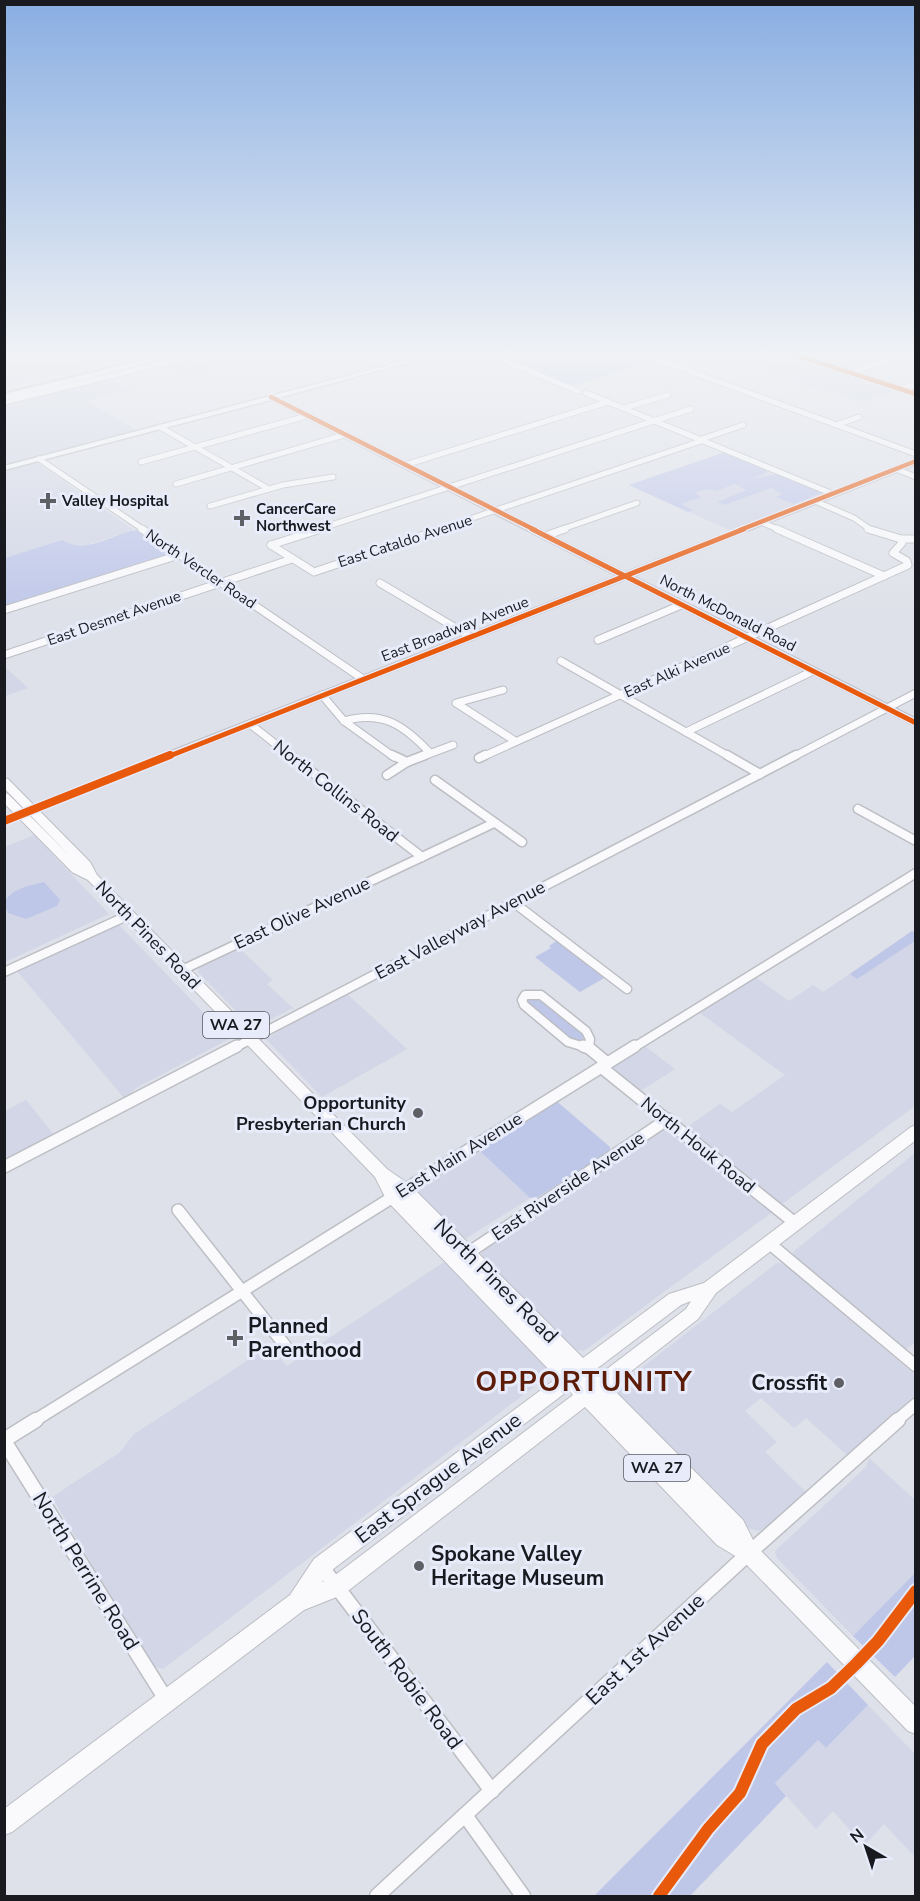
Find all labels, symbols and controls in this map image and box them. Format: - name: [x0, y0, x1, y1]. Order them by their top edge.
- place label: Valley Hospital: [61, 491, 169, 511]
- marker: Valley Hospital: [39, 492, 57, 510]
- place label: CancerCare Northwest: [256, 499, 336, 536]
- marker: CancerCare Northwest: [233, 509, 251, 527]
- street label: East Cataldo Avenue: [335, 510, 475, 572]
- street label: North Vercler Road: [142, 525, 260, 613]
- street label: North McDonald Road: [656, 570, 800, 656]
- street label: East Desmet Avenue: [44, 586, 184, 650]
- street label: East Broadway Avenue: [378, 592, 532, 666]
- street label: East Alki Avenue: [621, 638, 733, 702]
- street label: North Collins Road: [268, 734, 404, 848]
- street label: East Olive Avenue: [230, 871, 374, 955]
- street label: East Valleyway Avenue: [371, 875, 549, 985]
- street label: North Pines Road: [90, 876, 206, 994]
- road number: WA 27: [203, 1012, 269, 1038]
- place label: Opportunity Presbyterian Church: [236, 1091, 407, 1136]
- street label: North Houk Road: [636, 1091, 760, 1199]
- marker: Opportunity Presbyterian Church: [411, 1106, 425, 1120]
- street label: East Main Avenue: [391, 1107, 527, 1203]
- street label: East Riverside Avenue: [487, 1126, 649, 1246]
- street label: North Pines Road: [428, 1213, 564, 1349]
- place label: Planned Parenthood: [248, 1312, 362, 1364]
- marker: Planned Parenthood: [226, 1329, 244, 1347]
- district label: OPPORTUNITY: [475, 1363, 693, 1401]
- place label: Crossfit: [751, 1369, 828, 1397]
- marker: Crossfit: [832, 1376, 846, 1390]
- street label: East Sprague Avenue: [349, 1406, 527, 1550]
- road number: WA 27: [624, 1455, 690, 1481]
- street label: North Perrine Road: [26, 1487, 146, 1655]
- place label: Spokane Valley Heritage Museum: [431, 1540, 604, 1592]
- marker: Spokane Valley Heritage Museum: [412, 1559, 426, 1573]
- street label: East 1st Avenue: [580, 1587, 710, 1711]
- street label: South Robie Road: [345, 1603, 469, 1755]
- north arrow: [836, 1817, 896, 1877]
- text: N: [846, 1824, 869, 1848]

